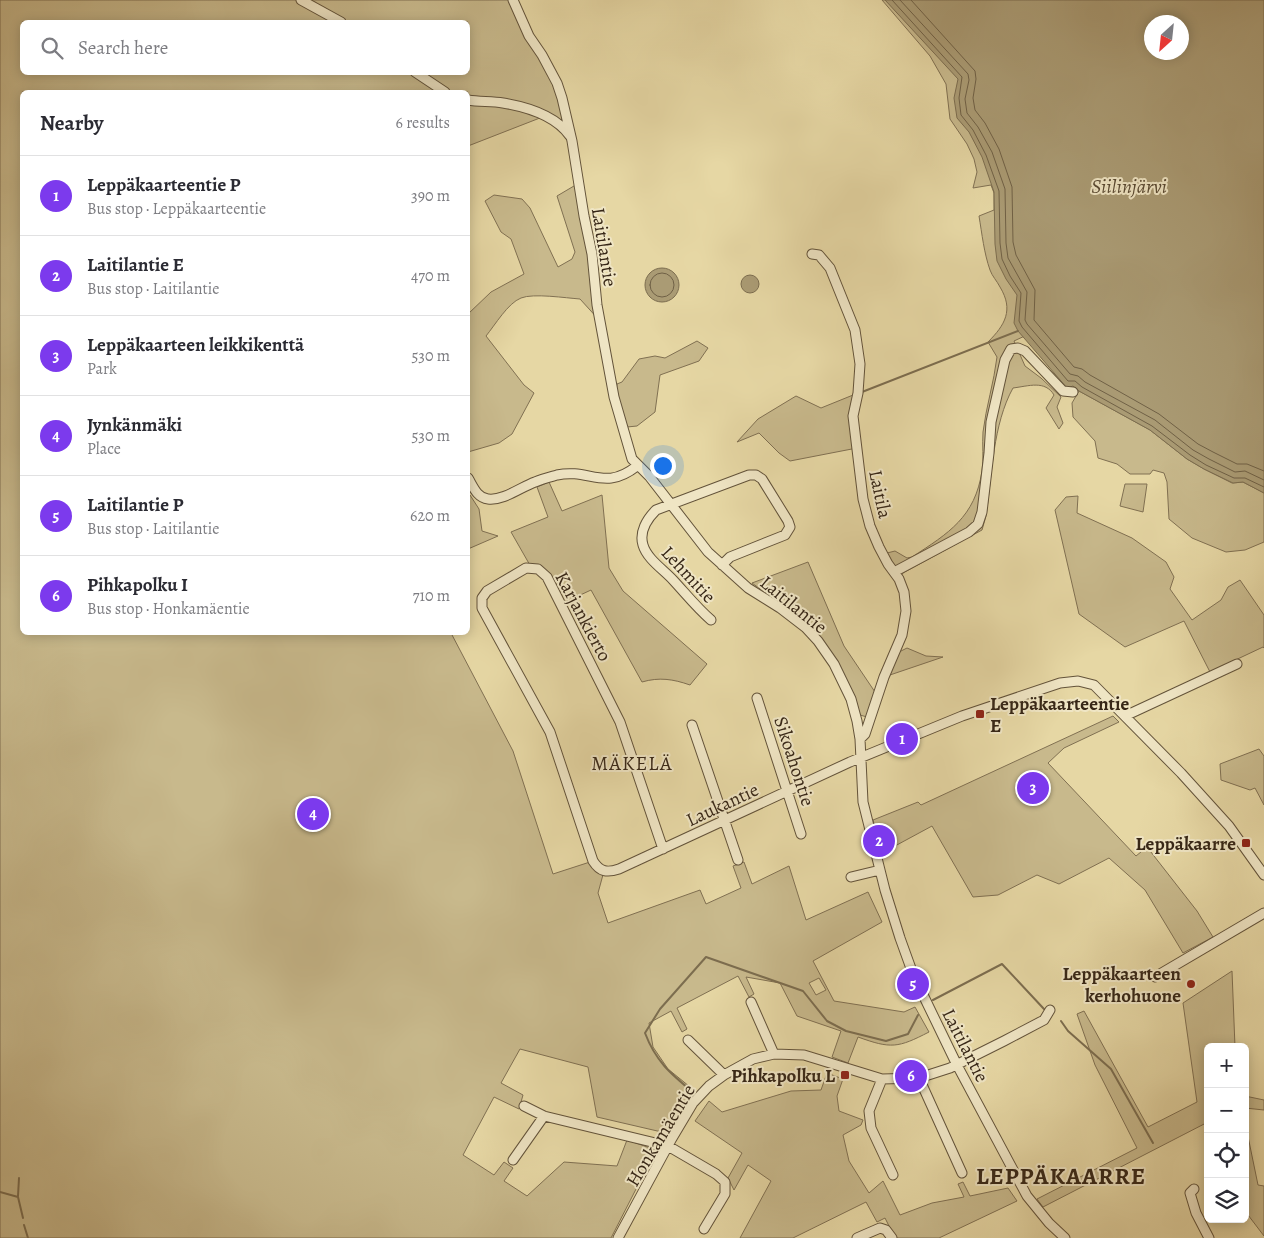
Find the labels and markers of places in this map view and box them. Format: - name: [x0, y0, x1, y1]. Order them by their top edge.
- place label: Leppäkaarteentie E: [990, 691, 1129, 739]
- marker: Leppäkaarteentie E: [974, 708, 986, 720]
- pin: 1: [886, 720, 918, 758]
- pin: 3: [1017, 769, 1049, 807]
- pin: 4: [297, 795, 329, 833]
- pin: 2: [863, 822, 895, 860]
- place label: Leppäkaarre: [1136, 831, 1236, 857]
- marker: Leppäkaarre: [1240, 837, 1252, 849]
- place label: Leppäkaarteen kerhohuone: [1062, 961, 1181, 1009]
- pin: 5: [897, 965, 929, 1003]
- marker: Leppäkaarteen kerhohuone: [1185, 978, 1197, 990]
- pin: 6: [895, 1057, 927, 1095]
- place label: Pihkapolku L: [731, 1063, 836, 1089]
- marker: Pihkapolku L: [839, 1069, 851, 1081]

